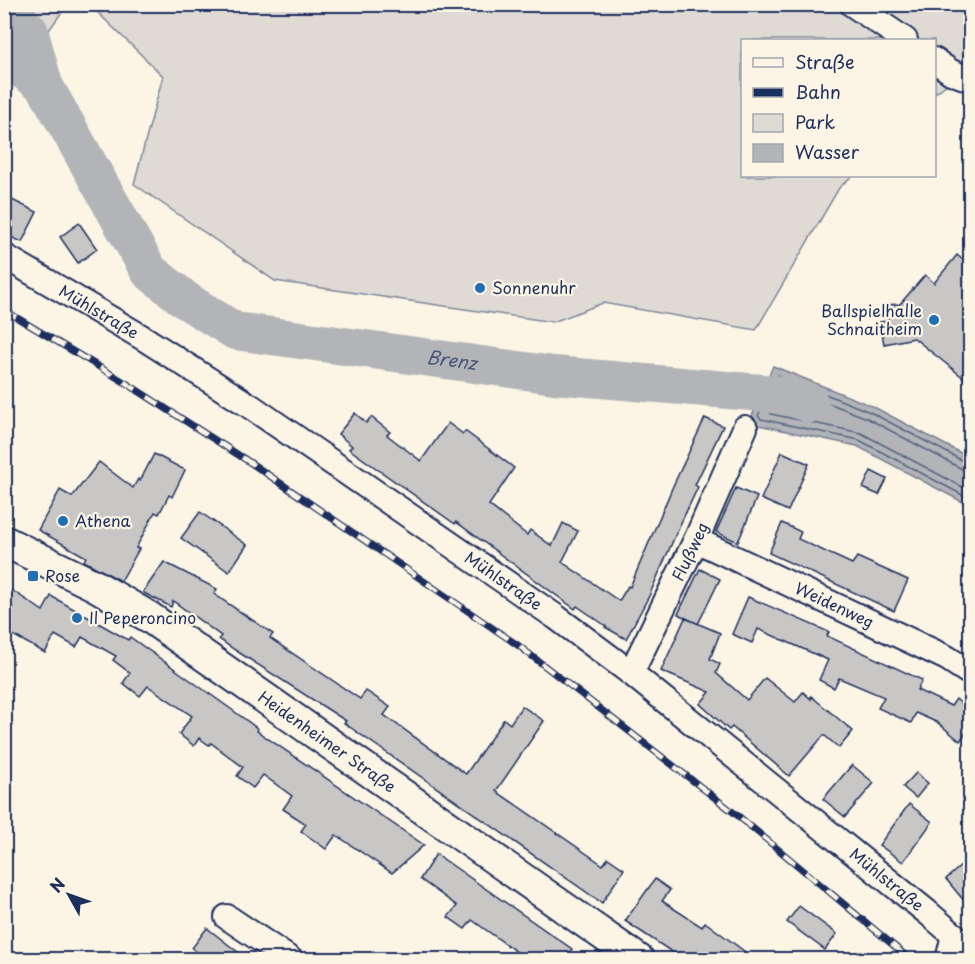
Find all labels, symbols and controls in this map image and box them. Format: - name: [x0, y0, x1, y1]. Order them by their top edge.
- legend: [741, 39, 936, 177]
- text: Straße: [795, 48, 855, 75]
- text: Bahn: [795, 78, 841, 105]
- text: Park: [795, 108, 835, 135]
- text: Wasser: [795, 138, 860, 165]
- place label: Sonnenuhr: [492, 275, 576, 299]
- street label: Mühlstraße: [55, 278, 144, 344]
- marker: Sonnenuhr: [473, 281, 487, 295]
- place label: Ballspielhalle Schnaitheim: [821, 298, 922, 340]
- marker: Ballspielhalle Schnaitheim: [927, 313, 941, 327]
- water label: Brenz: [425, 343, 481, 377]
- place label: Athena: [75, 508, 131, 532]
- marker: Athena: [56, 514, 70, 528]
- street label: Flußweg: [665, 518, 713, 585]
- street label: Mühlstraße: [461, 545, 547, 615]
- place label: Rose: [45, 563, 80, 587]
- marker: Rose: [26, 569, 40, 583]
- street label: Weidenweg: [791, 575, 878, 633]
- place label: Il Peperoncino: [89, 605, 196, 629]
- marker: Il Peperoncino: [70, 611, 84, 625]
- street label: Heidenheimer Straße: [254, 684, 401, 797]
- street label: Mühlstraße: [845, 841, 929, 916]
- north arrow: [39, 865, 99, 925]
- text: N: [43, 872, 70, 897]

